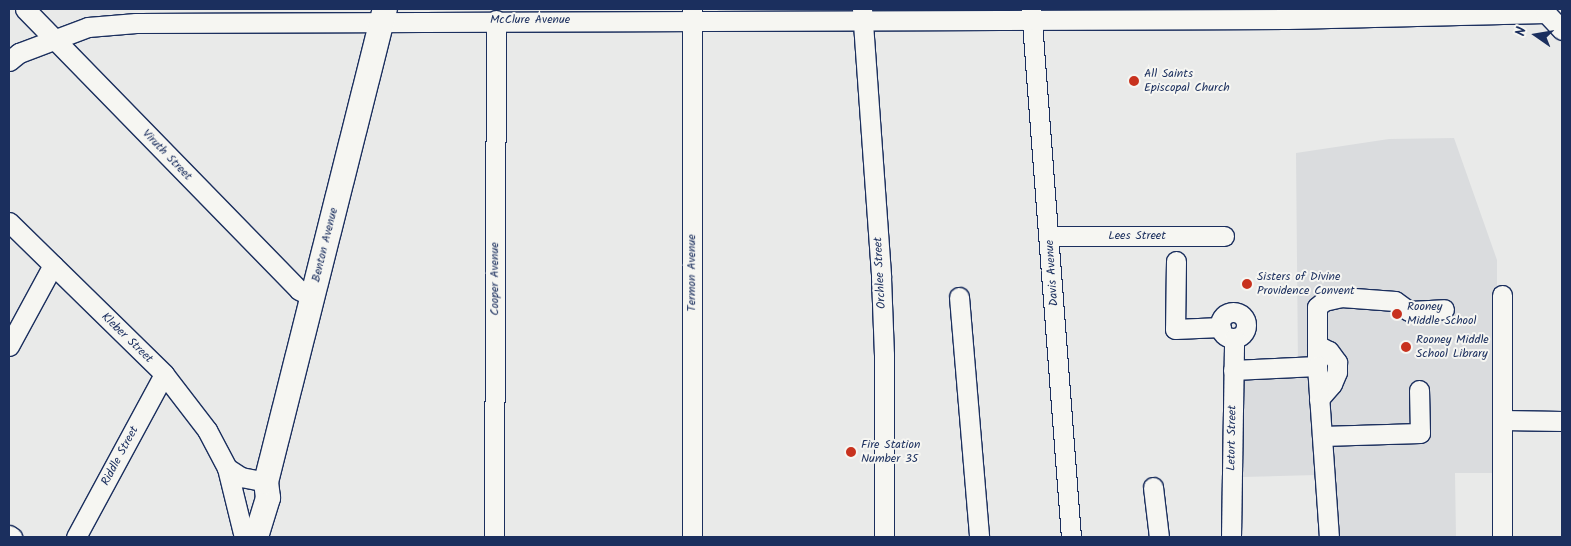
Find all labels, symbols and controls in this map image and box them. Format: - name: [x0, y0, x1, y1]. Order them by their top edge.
- north arrow: [1511, 10, 1561, 60]
- street label: McClure Avenue: [490, 13, 570, 27]
- text: N: [1510, 25, 1533, 38]
- place label: All Saints Episcopal Church: [1144, 67, 1230, 95]
- marker: All Saints Episcopal Church: [1128, 75, 1140, 87]
- street label: Viruth Street: [139, 127, 195, 183]
- street label: Benton Avenue: [309, 206, 341, 284]
- street label: Lees Street: [1108, 229, 1166, 243]
- street label: Termon Avenue: [685, 234, 699, 312]
- street label: Orchlee Street: [871, 237, 889, 309]
- street label: Davis Avenue: [1042, 239, 1062, 307]
- street label: Cooper Avenue: [488, 242, 502, 316]
- place label: Sisters of Divine Providence Convent: [1257, 270, 1355, 298]
- marker: Sisters of Divine Providence Convent: [1241, 278, 1253, 290]
- place label: Rooney Middle School: [1407, 300, 1476, 328]
- marker: Rooney Middle School: [1391, 308, 1403, 320]
- street label: Kleber Street: [98, 310, 156, 366]
- place label: Rooney Middle School Library: [1416, 333, 1489, 361]
- marker: Rooney Middle School Library: [1400, 341, 1412, 353]
- street label: Letort Street: [1224, 405, 1240, 471]
- street label: Riddle Street: [98, 424, 142, 488]
- place label: Fire Station Number 35: [861, 438, 920, 466]
- marker: Fire Station Number 35: [845, 446, 857, 458]

